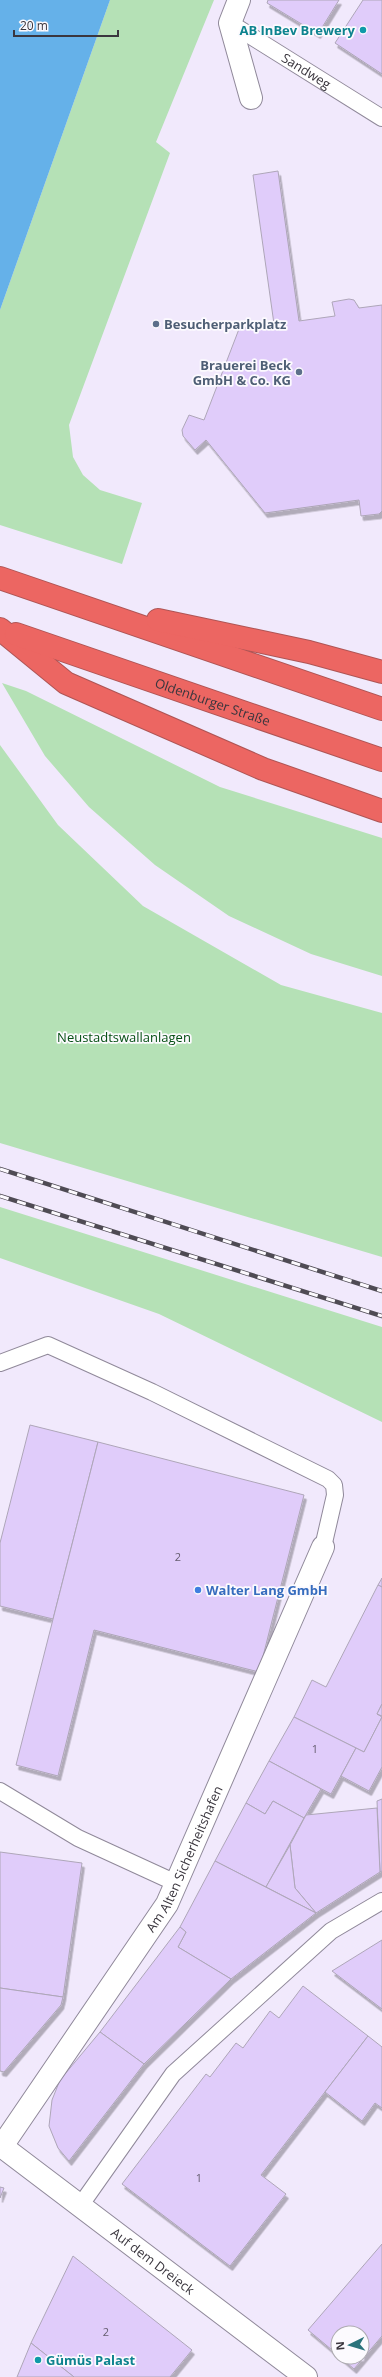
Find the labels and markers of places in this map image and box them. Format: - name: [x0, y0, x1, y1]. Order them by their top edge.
- place label: AB InBev Brewery: [239, 21, 356, 39]
- marker: AB InBev Brewery: [358, 25, 368, 35]
- place label: Besucherparkplatz: [164, 315, 286, 333]
- marker: Besucherparkplatz: [151, 319, 161, 329]
- place label: Brauerei Beck GmbH & Co. KG: [193, 356, 292, 389]
- marker: Brauerei Beck GmbH & Co. KG: [294, 367, 304, 377]
- place label: Walter Lang GmbH: [206, 1581, 328, 1599]
- marker: Walter Lang GmbH: [193, 1585, 203, 1595]
- place label: Gümüs Palast: [46, 2351, 135, 2369]
- marker: Gümüs Palast: [33, 2355, 43, 2365]

